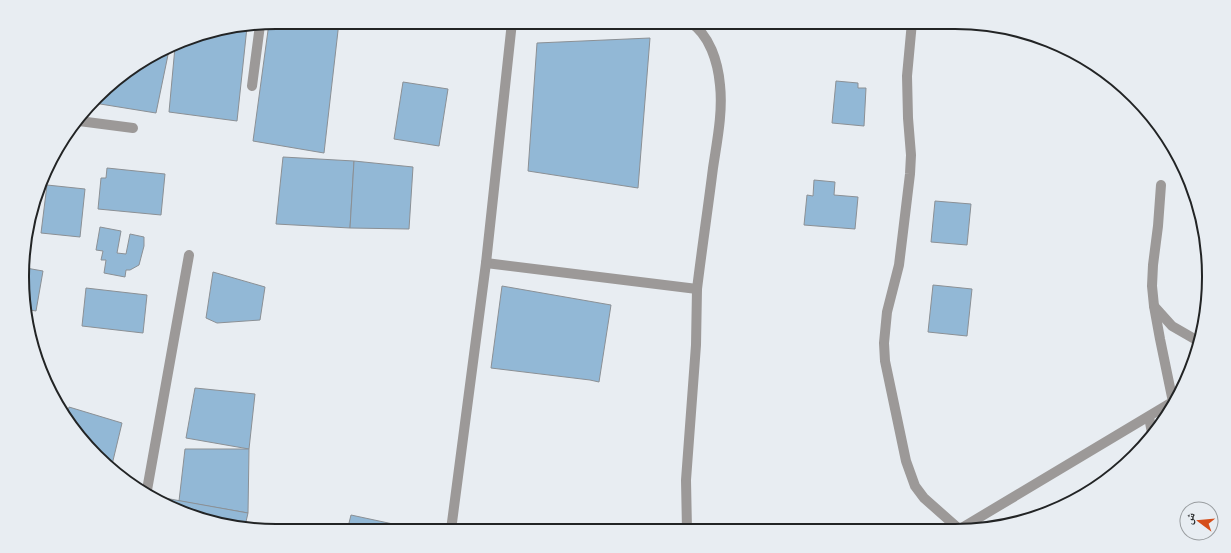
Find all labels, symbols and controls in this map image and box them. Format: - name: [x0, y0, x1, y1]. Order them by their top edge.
- north arrow: [1179, 501, 1219, 541]
- text: ش: [1182, 511, 1199, 526]

